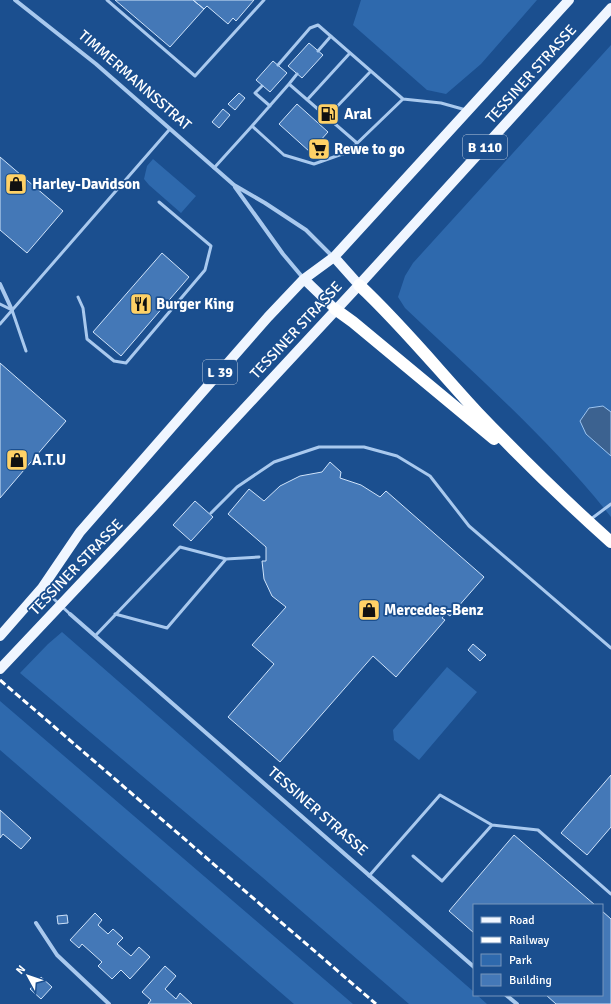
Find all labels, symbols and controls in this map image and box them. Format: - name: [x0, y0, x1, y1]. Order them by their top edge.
- street label: TESSINER STRASSE: [482, 21, 580, 127]
- street label: TIMMERMANNSSTRAT: [75, 26, 196, 134]
- fuel station icon: Aral: [315, 101, 341, 127]
- place label: Aral: [344, 105, 372, 123]
- road number: B 110: [463, 135, 507, 159]
- supermarket icon: Rewe to go: [306, 136, 332, 162]
- place label: Rewe to go: [334, 140, 405, 158]
- shop icon: Harley-Davidson: [3, 171, 29, 197]
- place label: Harley-Davidson: [32, 175, 140, 193]
- street label: TESSINER STRASSE: [246, 278, 346, 382]
- restaurant icon: Burger King: [128, 291, 154, 317]
- place label: Burger King: [156, 295, 234, 313]
- road number: L 39: [203, 360, 237, 384]
- shop icon: A.T.U: [4, 447, 30, 473]
- place label: A.T.U: [32, 451, 66, 469]
- street label: TESSINER STRASSE: [26, 515, 126, 619]
- shop icon: Mercedes-Benz: [356, 597, 382, 623]
- place label: Mercedes-Benz: [384, 601, 484, 619]
- street label: TESSINER STRASSE: [264, 763, 372, 859]
- legend: [473, 904, 603, 996]
- text: Road: [509, 913, 535, 928]
- text: Railway: [509, 933, 549, 948]
- text: Park: [509, 953, 532, 968]
- north arrow: [8, 956, 48, 996]
- text: N: [13, 963, 28, 977]
- text: Building: [509, 973, 552, 988]

